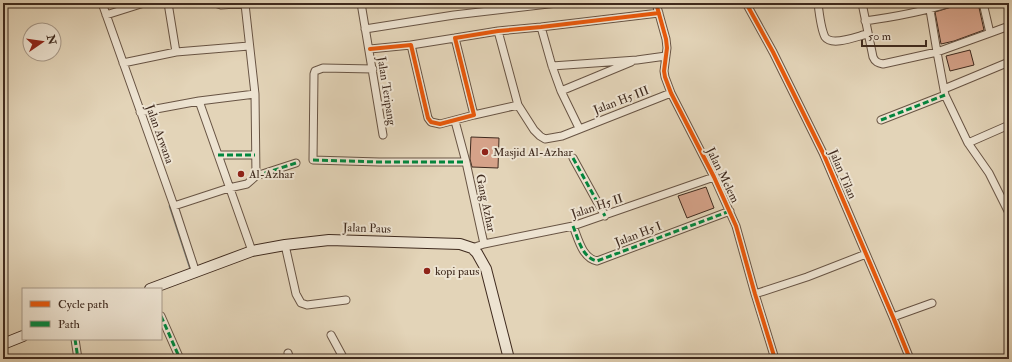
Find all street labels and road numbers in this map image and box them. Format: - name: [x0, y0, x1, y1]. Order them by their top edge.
- street label: Jalan Teripang: [374, 55, 400, 128]
- street label: Jalan H5 III: [590, 83, 651, 118]
- street label: Jalan Arwana: [142, 102, 178, 167]
- street label: Jalan Melem: [702, 144, 743, 206]
- street label: Jalan Tilan: [825, 146, 860, 201]
- street label: Gang Azhar: [472, 173, 499, 234]
- street label: Jalan H5 II: [568, 191, 625, 222]
- street label: Jalan H5 I: [612, 219, 664, 251]
- street label: Jalan Paus: [342, 220, 391, 237]

